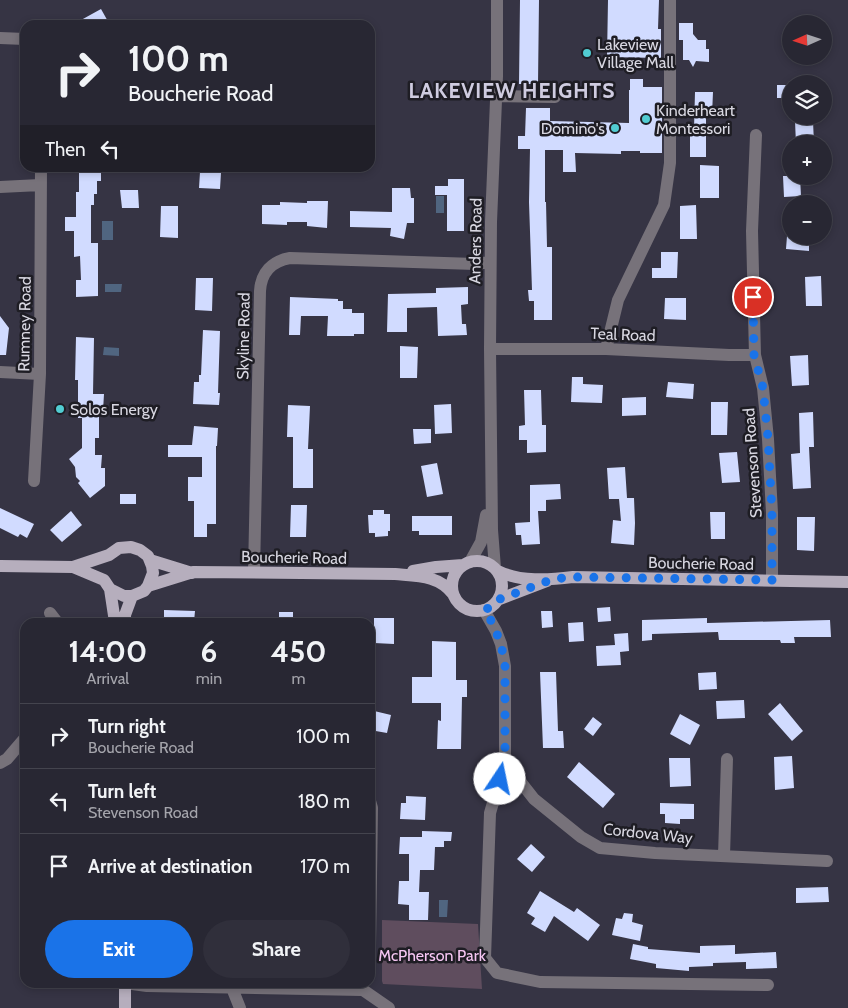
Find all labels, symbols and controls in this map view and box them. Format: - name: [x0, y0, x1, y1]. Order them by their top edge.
- north arrow: [782, 15, 832, 65]
- map controls: [782, 15, 832, 245]
- place label: Lakeview Village Mall: [597, 35, 674, 72]
- text: 100 m: [128, 37, 229, 80]
- icon: right: [45, 40, 110, 105]
- marker: Lakeview Village Mall: [581, 47, 593, 59]
- button: layers: [782, 75, 832, 125]
- district label: LAKEVIEW HEIGHTS: [409, 78, 615, 103]
- text: Boucherie Road: [128, 80, 274, 107]
- place label: Kinderheart Montessori: [656, 101, 736, 138]
- marker: Kinderheart Montessori: [640, 113, 652, 125]
- place label: Domino's: [541, 119, 605, 138]
- marker: Domino's: [609, 122, 621, 134]
- icon: left: [96, 135, 124, 163]
- button: +: [782, 135, 832, 185]
- text: Then: [45, 138, 86, 161]
- button: −: [782, 195, 832, 245]
- street label: Anders Road: [465, 198, 486, 284]
- street label: Rumney Road: [14, 276, 35, 372]
- pin: [732, 276, 774, 318]
- icon: arrive: [739, 283, 767, 311]
- street label: Skyline Road: [233, 292, 254, 380]
- street label: Teal Road: [590, 324, 656, 345]
- place label: Solos Energy: [70, 400, 158, 419]
- marker: Solos Energy: [54, 403, 66, 415]
- street label: Stevenson Road: [739, 407, 766, 519]
- street label: Boucherie Road: [241, 547, 347, 568]
- street label: Boucherie Road: [648, 553, 754, 574]
- text: 14:00: [68, 633, 147, 670]
- text: 6: [200, 633, 217, 670]
- text: 450: [271, 633, 326, 670]
- text: Arrival: [87, 669, 129, 688]
- text: min: [196, 669, 222, 688]
- text: m: [292, 669, 306, 688]
- text: Turn right: [88, 715, 166, 738]
- icon: right: [45, 722, 73, 750]
- text: 100 m: [296, 725, 350, 748]
- text: Boucherie Road: [88, 738, 194, 757]
- position arrow: [473, 752, 525, 804]
- text: Turn left: [88, 780, 156, 803]
- icon: left: [45, 787, 73, 815]
- text: 180 m: [298, 790, 350, 813]
- text: Stevenson Road: [88, 803, 198, 822]
- street label: Cordova Way: [602, 819, 694, 848]
- icon: arrive: [45, 852, 73, 880]
- text: Arrive at destination: [88, 855, 252, 878]
- text: 170 m: [300, 855, 350, 878]
- button: Exit: [45, 920, 193, 978]
- button: Share: [203, 920, 350, 978]
- park label: McPherson Park: [378, 946, 487, 965]

